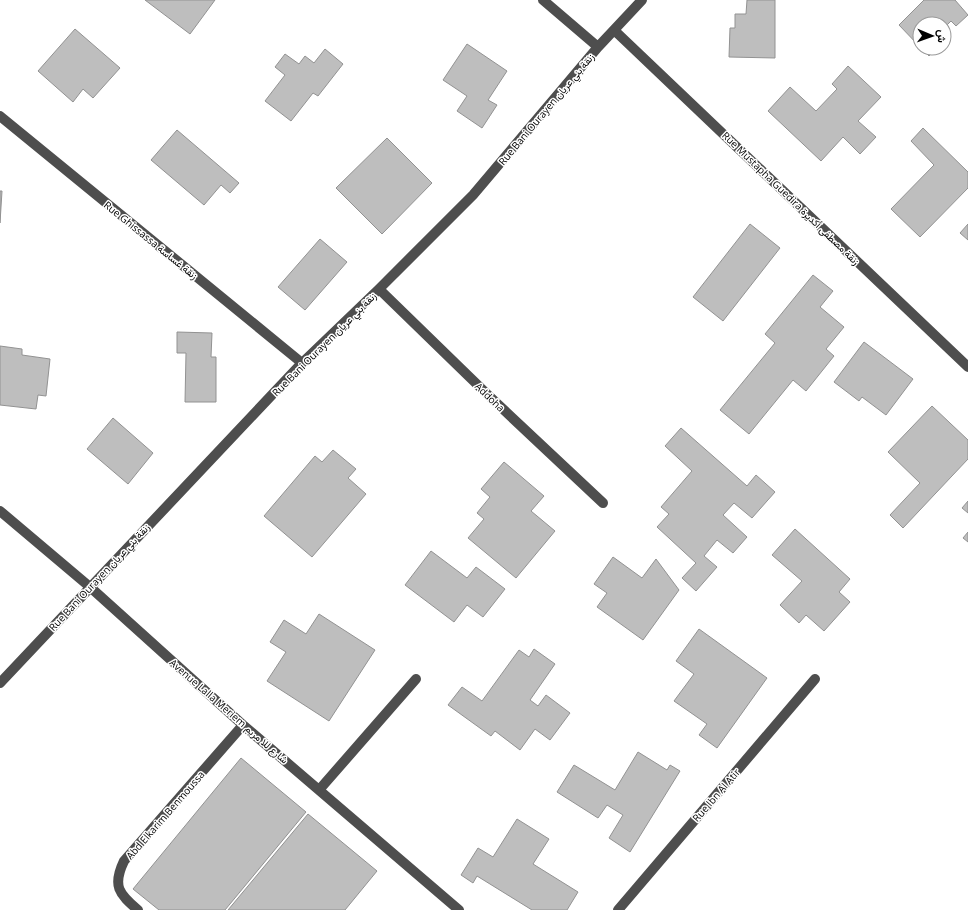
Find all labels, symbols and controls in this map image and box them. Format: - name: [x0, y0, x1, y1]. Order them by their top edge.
- north arrow: [912, 16, 952, 56]
- text: ش: [935, 29, 950, 43]
- street label: Rue Bani Ourayen زنقة بني عريان: [495, 50, 599, 169]
- street label: Rue Mustapha Guedira زنقة مصطفى أكديرة: [719, 128, 863, 268]
- street label: Rue Ghissassa زنقة غساسة: [101, 198, 201, 282]
- street label: Rue Bani Ourayen زنقة بني عريان: [269, 289, 381, 401]
- street label: Addoha: [472, 379, 508, 415]
- street label: Rue Bani Ourayen زنقة بني عريان: [45, 520, 154, 635]
- street label: Avenue Lalla Meriem شارع للا مريم: [167, 656, 291, 767]
- street label: Rue Ibn Al Atir: [689, 765, 743, 825]
- street label: Abd Elkarim Benmoussa: [123, 768, 207, 862]

